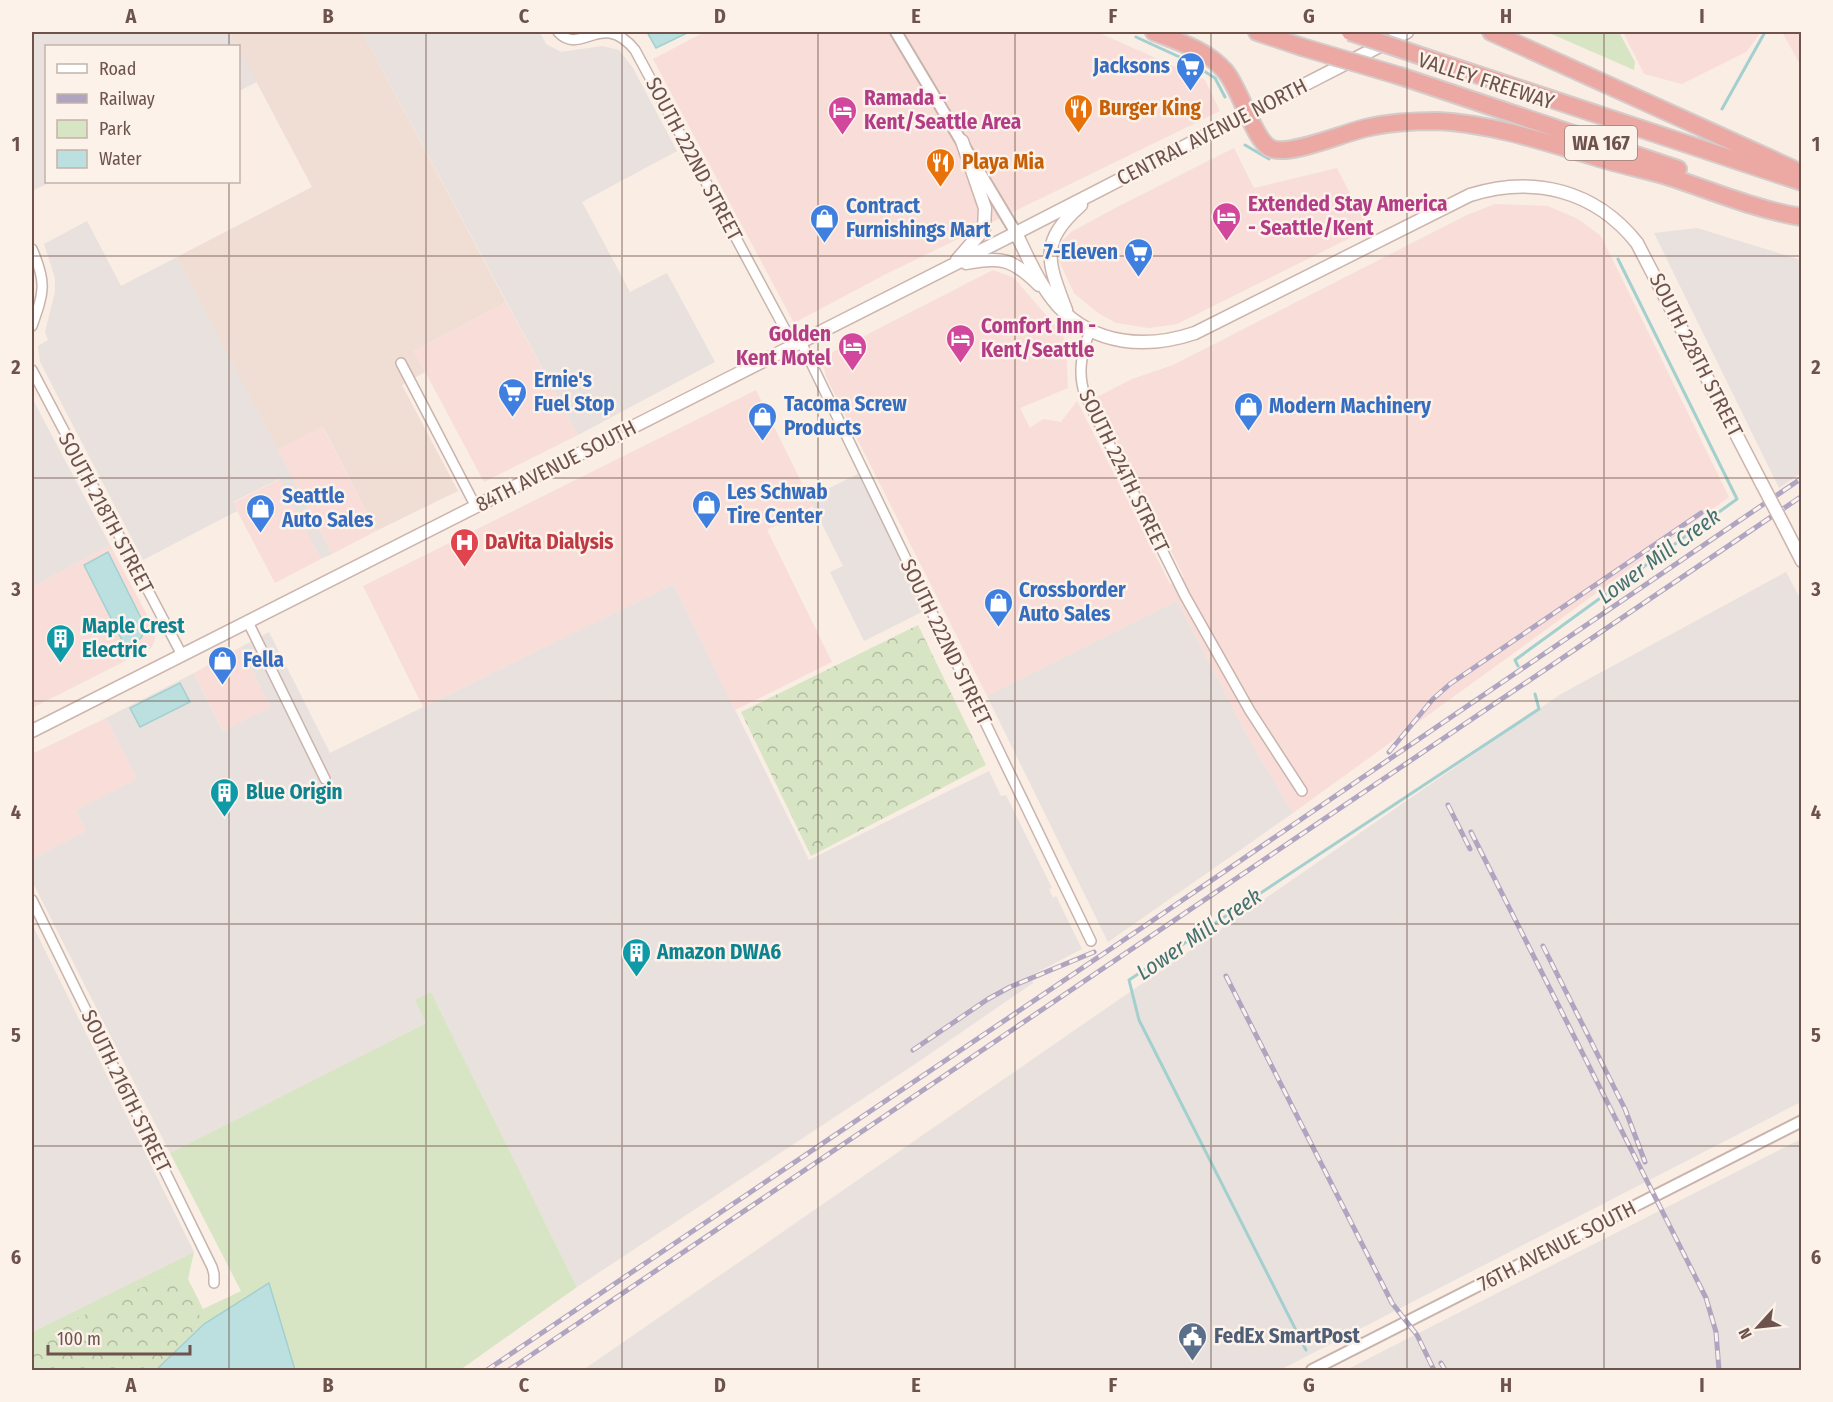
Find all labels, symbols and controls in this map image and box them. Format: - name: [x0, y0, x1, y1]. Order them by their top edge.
- text: A: [125, 4, 138, 28]
- text: B: [322, 4, 334, 28]
- text: C: [519, 4, 530, 28]
- text: D: [714, 4, 726, 28]
- text: E: [911, 4, 921, 28]
- text: F: [1109, 4, 1118, 28]
- text: G: [1303, 4, 1315, 28]
- text: H: [1500, 4, 1512, 28]
- text: I: [1699, 4, 1705, 28]
- legend: [45, 45, 240, 183]
- street label: VALLEY FREEWAY: [1415, 47, 1558, 115]
- supermarket icon: Jacksons: [1175, 50, 1207, 92]
- place label: Jacksons: [1092, 53, 1170, 79]
- text: Road: [99, 58, 136, 80]
- street label: SOUTH 222ND STREET: [640, 73, 748, 245]
- street label: CENTRAL AVENUE NORTH: [1112, 73, 1312, 191]
- place label: Ramada - Kent/Seattle Area: [864, 85, 1021, 135]
- text: Railway: [99, 88, 155, 110]
- restaurant icon: Burger King: [1062, 92, 1094, 134]
- hotel icon: Ramada - Kent/Seattle Area: [827, 94, 859, 136]
- place label: Burger King: [1099, 95, 1201, 121]
- text: Park: [99, 118, 132, 140]
- road number: WA 167: [1565, 126, 1637, 160]
- text: 1: [12, 132, 20, 156]
- text: 1: [1812, 132, 1820, 156]
- restaurant icon: Playa Mia: [925, 146, 957, 188]
- text: Water: [99, 148, 142, 170]
- place label: Playa Mia: [962, 149, 1044, 175]
- place label: Extended Stay America - Seattle/Kent: [1248, 191, 1448, 241]
- place label: Contract Furnishings Mart: [846, 193, 991, 243]
- hotel icon: Extended Stay America - Seattle/Kent: [1211, 200, 1243, 242]
- shop icon: Contract Furnishings Mart: [809, 202, 841, 244]
- supermarket icon: 7-Eleven: [1123, 236, 1155, 278]
- place label: 7-Eleven: [1044, 239, 1118, 265]
- street label: SOUTH 228TH STREET: [1644, 269, 1749, 441]
- place label: Comfort Inn - Kent/Seattle: [981, 313, 1096, 363]
- place label: Golden Kent Motel: [736, 321, 831, 371]
- hotel icon: Comfort Inn - Kent/Seattle: [944, 322, 976, 364]
- hotel icon: Golden Kent Motel: [836, 330, 868, 372]
- text: 2: [10, 355, 21, 379]
- text: 2: [1810, 355, 1821, 379]
- place label: Ernie's Fuel Stop: [534, 367, 615, 417]
- supermarket icon: Ernie's Fuel Stop: [497, 376, 529, 418]
- street label: SOUTH 224TH STREET: [1073, 385, 1175, 557]
- shop icon: Modern Machinery: [1232, 390, 1264, 432]
- place label: Tacoma Screw Products: [784, 391, 907, 441]
- place label: Modern Machinery: [1269, 393, 1432, 419]
- shop icon: Tacoma Screw Products: [747, 400, 779, 442]
- street label: 84TH AVENUE SOUTH: [471, 414, 641, 518]
- street label: SOUTH 218TH STREET: [53, 428, 159, 598]
- place label: Les Schwab Tire Center: [727, 479, 828, 529]
- place label: Seattle Auto Sales: [281, 483, 374, 533]
- shop icon: Les Schwab Tire Center: [690, 488, 722, 530]
- shop icon: Seattle Auto Sales: [245, 492, 277, 534]
- water label: Lower Mill Creek: [1592, 502, 1726, 610]
- hospital icon: DaVita Dialysis: [448, 526, 480, 568]
- place label: DaVita Dialysis: [485, 529, 614, 555]
- street label: SOUTH 222ND STREET: [895, 555, 998, 730]
- text: 3: [10, 577, 21, 601]
- place label: Crossborder Auto Sales: [1018, 577, 1126, 627]
- text: 3: [1810, 577, 1821, 601]
- shop icon: Crossborder Auto Sales: [982, 586, 1014, 628]
- place label: Maple Crest Electric: [82, 613, 185, 663]
- building icon: Maple Crest Electric: [45, 622, 77, 664]
- shop icon: Fella: [206, 644, 238, 686]
- place label: Fella: [243, 647, 284, 673]
- building icon: Blue Origin: [209, 776, 241, 818]
- place label: Blue Origin: [246, 779, 343, 805]
- text: 4: [11, 800, 21, 824]
- text: 4: [1811, 800, 1821, 824]
- water label: Lower Mill Creek: [1131, 882, 1267, 986]
- building icon: Amazon DWA6: [620, 936, 652, 978]
- place label: Amazon DWA6: [656, 939, 781, 965]
- street label: SOUTH 216TH STREET: [75, 1005, 177, 1177]
- text: 5: [11, 1023, 21, 1047]
- text: 5: [1811, 1023, 1821, 1047]
- street label: 76TH AVENUE SOUTH: [1473, 1195, 1641, 1297]
- text: 6: [11, 1245, 21, 1269]
- text: 6: [1811, 1245, 1821, 1269]
- north arrow: [1728, 1297, 1788, 1357]
- scale bar: [48, 1318, 190, 1356]
- public building icon: FedEx SmartPost: [1177, 1320, 1209, 1362]
- place label: FedEx SmartPost: [1214, 1323, 1360, 1349]
- text: N: [1734, 1325, 1756, 1342]
- text: 100 m: [57, 1328, 101, 1350]
- text: A: [125, 1373, 138, 1397]
- text: B: [322, 1373, 334, 1397]
- text: C: [519, 1373, 530, 1397]
- text: D: [714, 1373, 726, 1397]
- text: E: [911, 1373, 921, 1397]
- text: F: [1109, 1373, 1118, 1397]
- text: G: [1303, 1373, 1315, 1397]
- text: H: [1500, 1373, 1512, 1397]
- text: I: [1699, 1373, 1705, 1397]

